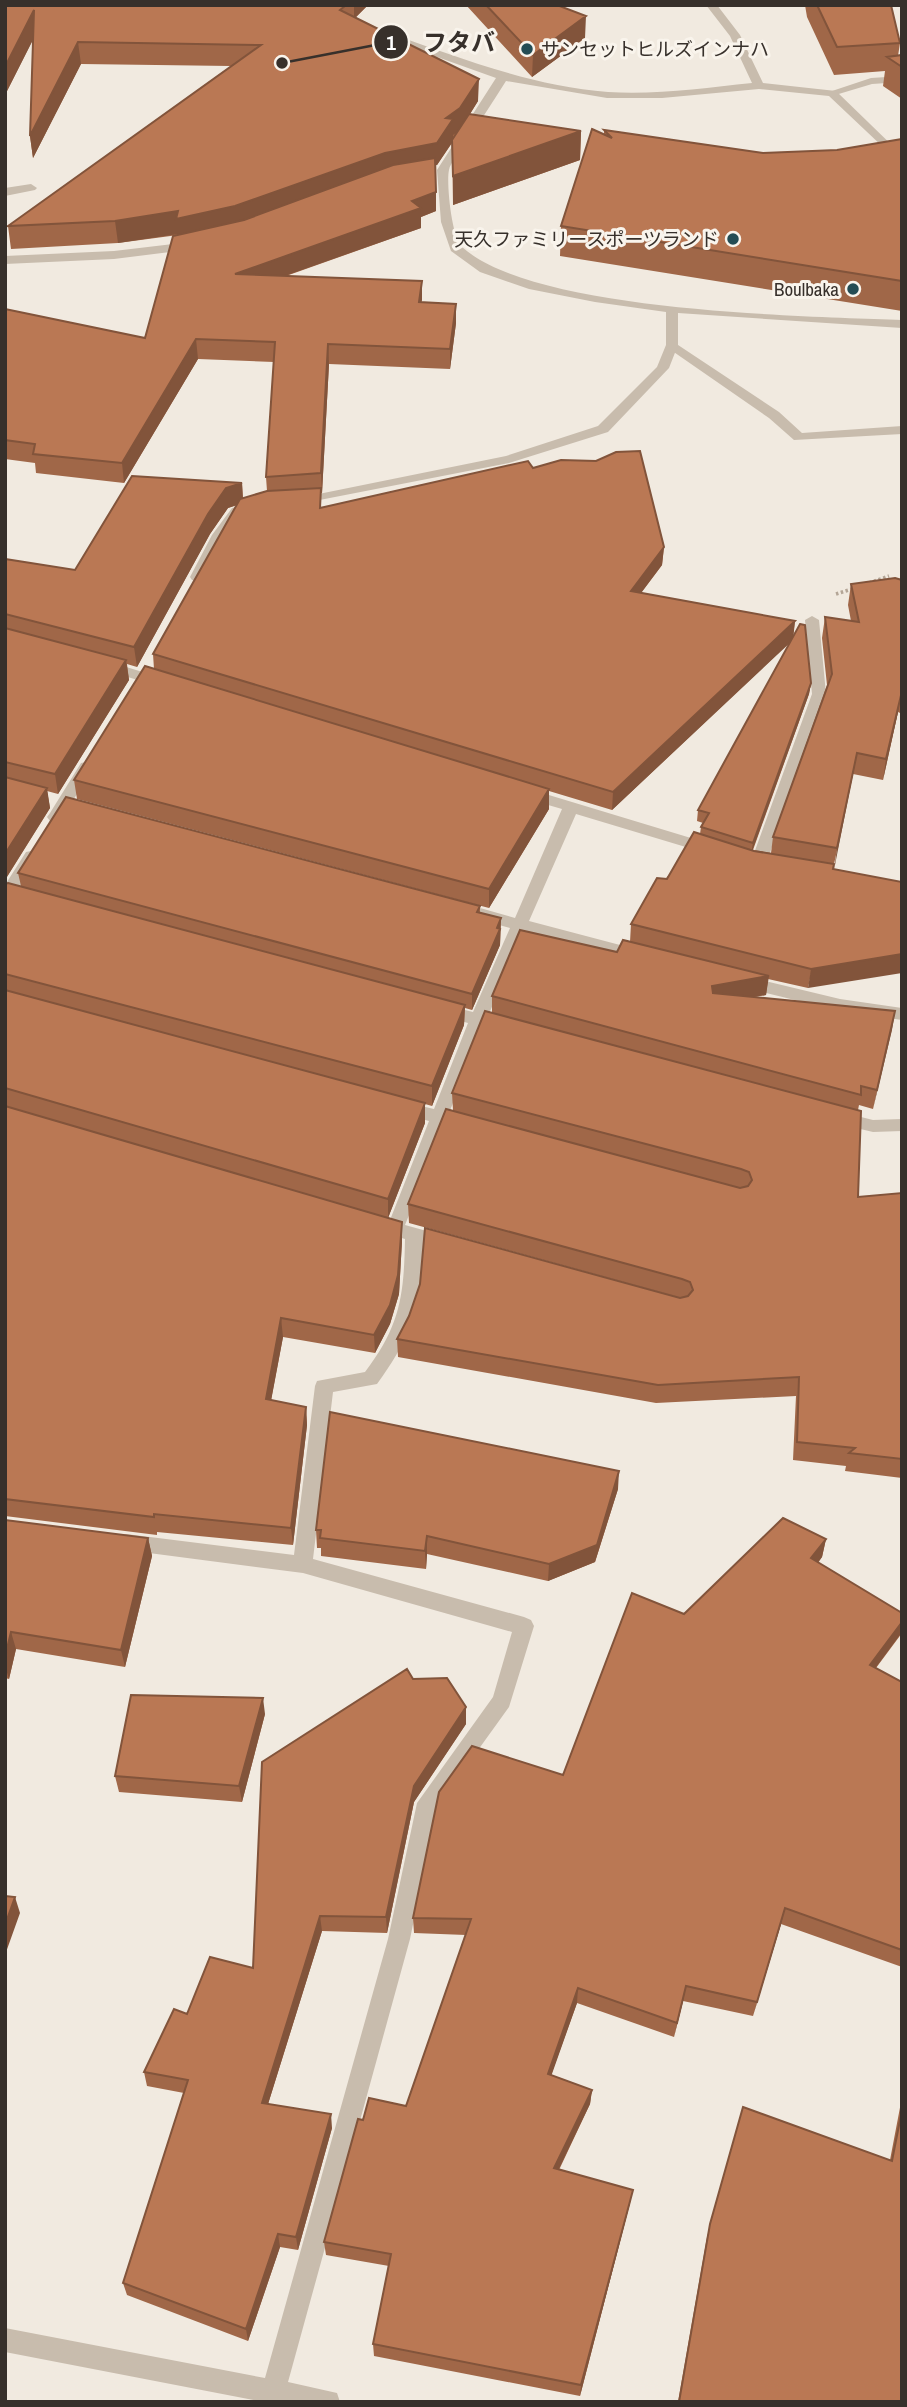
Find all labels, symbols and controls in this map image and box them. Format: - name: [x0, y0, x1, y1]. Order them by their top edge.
- callout: フタバ: [374, 20, 509, 65]
- text: フタバ: [423, 26, 495, 58]
- text: 1: [386, 28, 396, 57]
- place label: サンセットヒルズインナハ: [541, 36, 769, 62]
- marker: サンセットヒルズインナハ: [519, 41, 535, 57]
- place label: 天久ファミリースポーツランド: [454, 226, 719, 252]
- marker: 天久ファミリースポーツランド: [725, 231, 741, 247]
- place label: Boulbaka: [774, 276, 839, 302]
- marker: Boulbaka: [845, 281, 861, 297]

